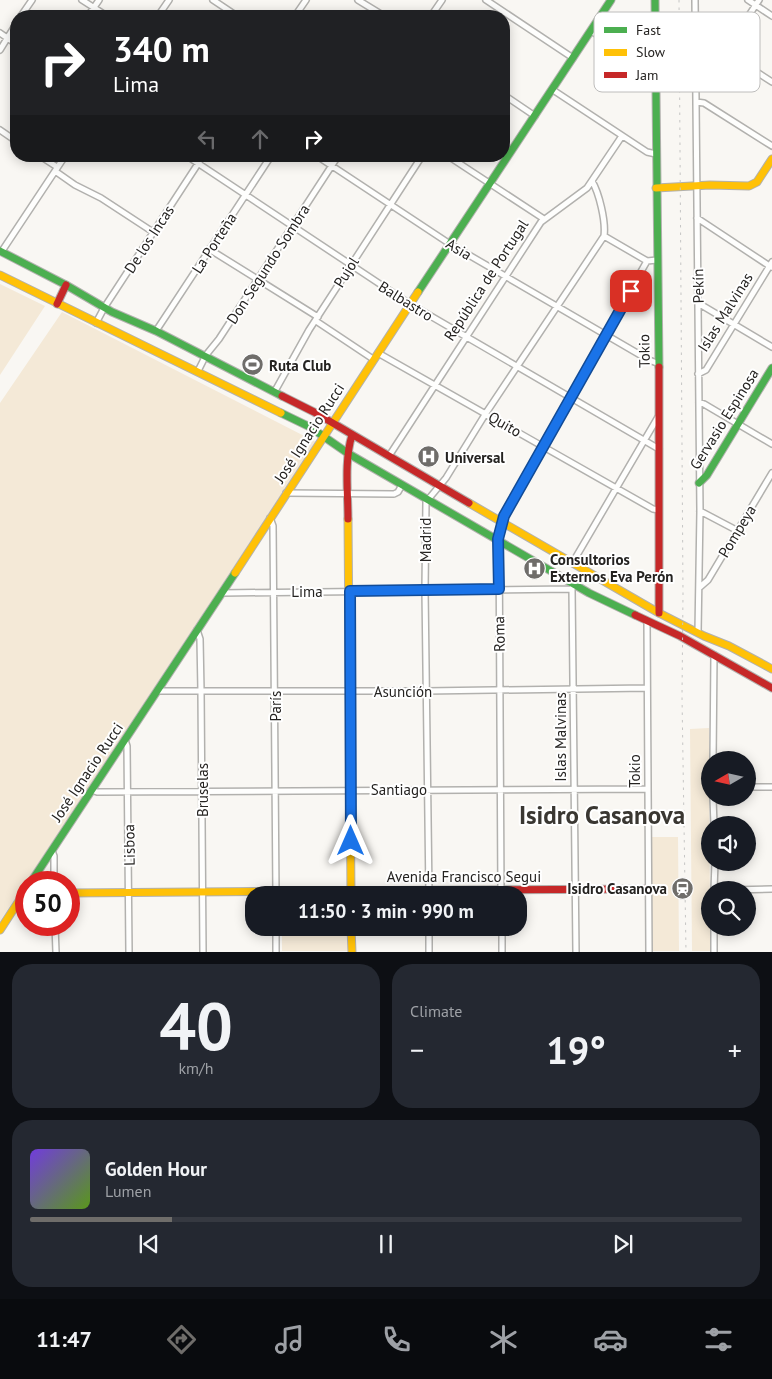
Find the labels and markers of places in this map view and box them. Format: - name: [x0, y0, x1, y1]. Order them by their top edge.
- pin: [610, 270, 652, 312]
- sports icon: Ruta Club: [241, 353, 265, 377]
- place label: Ruta Club: [269, 356, 331, 375]
- hospital icon: Universal: [417, 445, 441, 469]
- place label: Universal: [445, 448, 505, 467]
- place label: Consultorios Externos Eva Perón: [550, 550, 673, 586]
- hospital icon: Consultorios Externos Eva Perón: [522, 556, 546, 580]
- station icon: Isidro Casanova: [671, 876, 695, 900]
- place label: Isidro Casanova: [567, 879, 667, 898]

